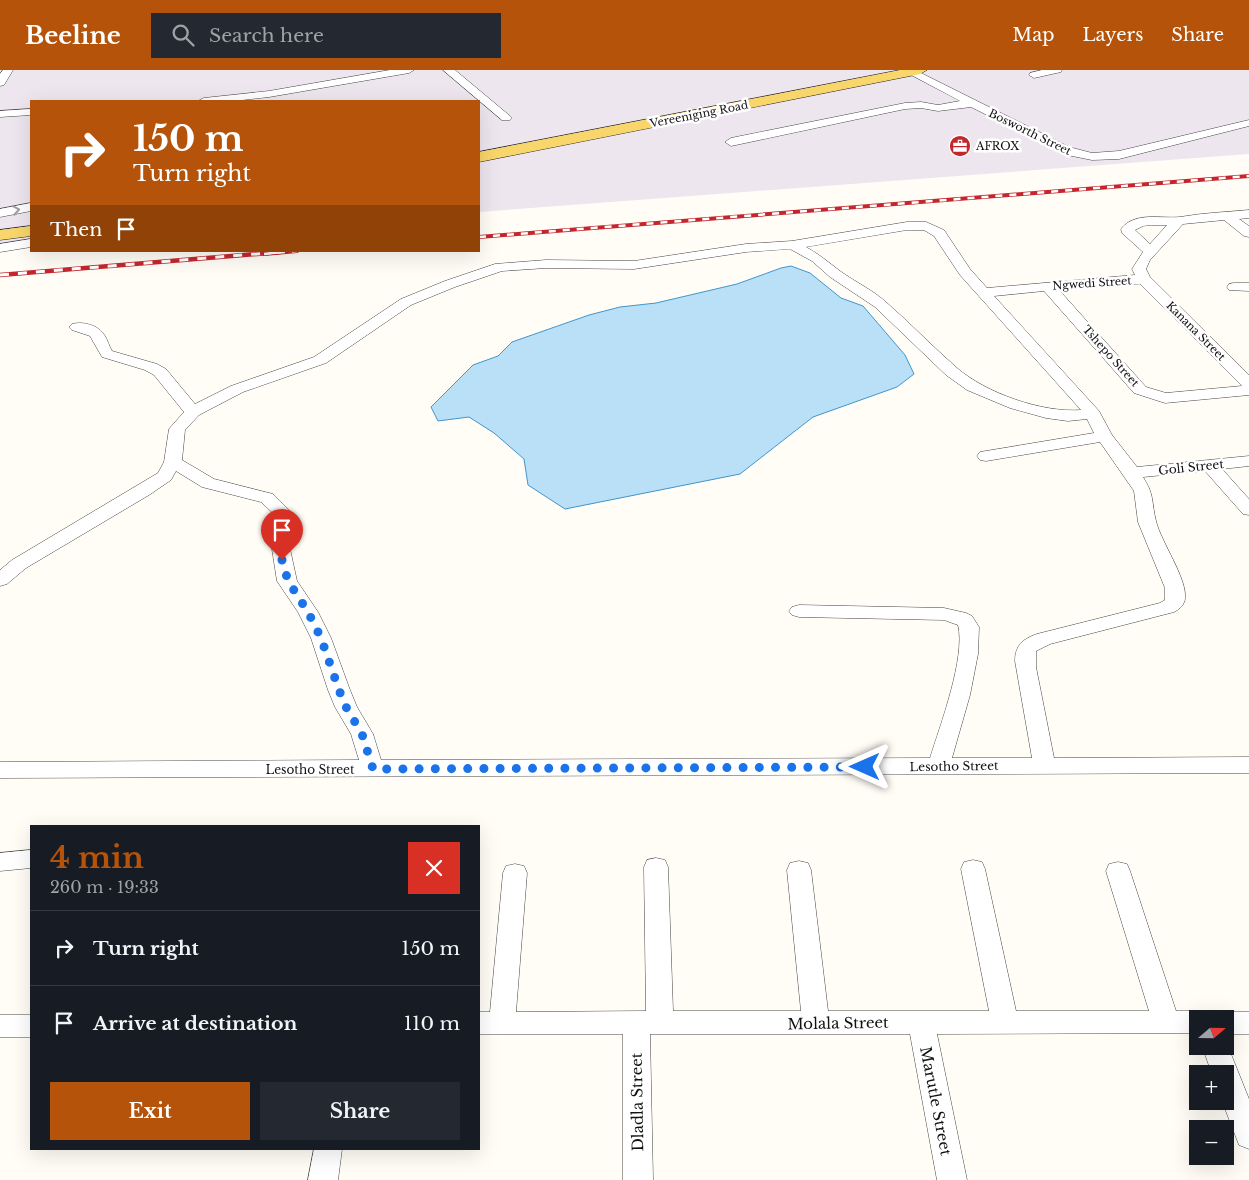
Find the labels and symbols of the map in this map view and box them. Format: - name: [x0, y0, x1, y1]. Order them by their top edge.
- street label: Vereeniging Road: [648, 97, 750, 131]
- street label: Bosworth Street: [986, 106, 1074, 158]
- office icon: AFROX: [948, 134, 972, 158]
- place label: AFROX: [975, 139, 1020, 153]
- one-way arrow: [11, 205, 20, 215]
- street label: Ngwedi Street: [1052, 273, 1133, 293]
- street label: Kanana Street: [1163, 298, 1229, 364]
- street label: Tshepo Street: [1080, 323, 1143, 390]
- street label: Goli Street: [1157, 456, 1225, 478]
- pin: [261, 509, 303, 560]
- position arrow: [838, 740, 890, 792]
- street label: Lesotho Street: [909, 758, 999, 774]
- street label: Lesotho Street: [265, 762, 355, 777]
- north arrow: [1189, 1010, 1234, 1055]
- street label: Molala Street: [787, 1013, 889, 1033]
- street label: Marutle Street: [916, 1045, 956, 1157]
- street label: Dladla Street: [627, 1052, 647, 1152]

